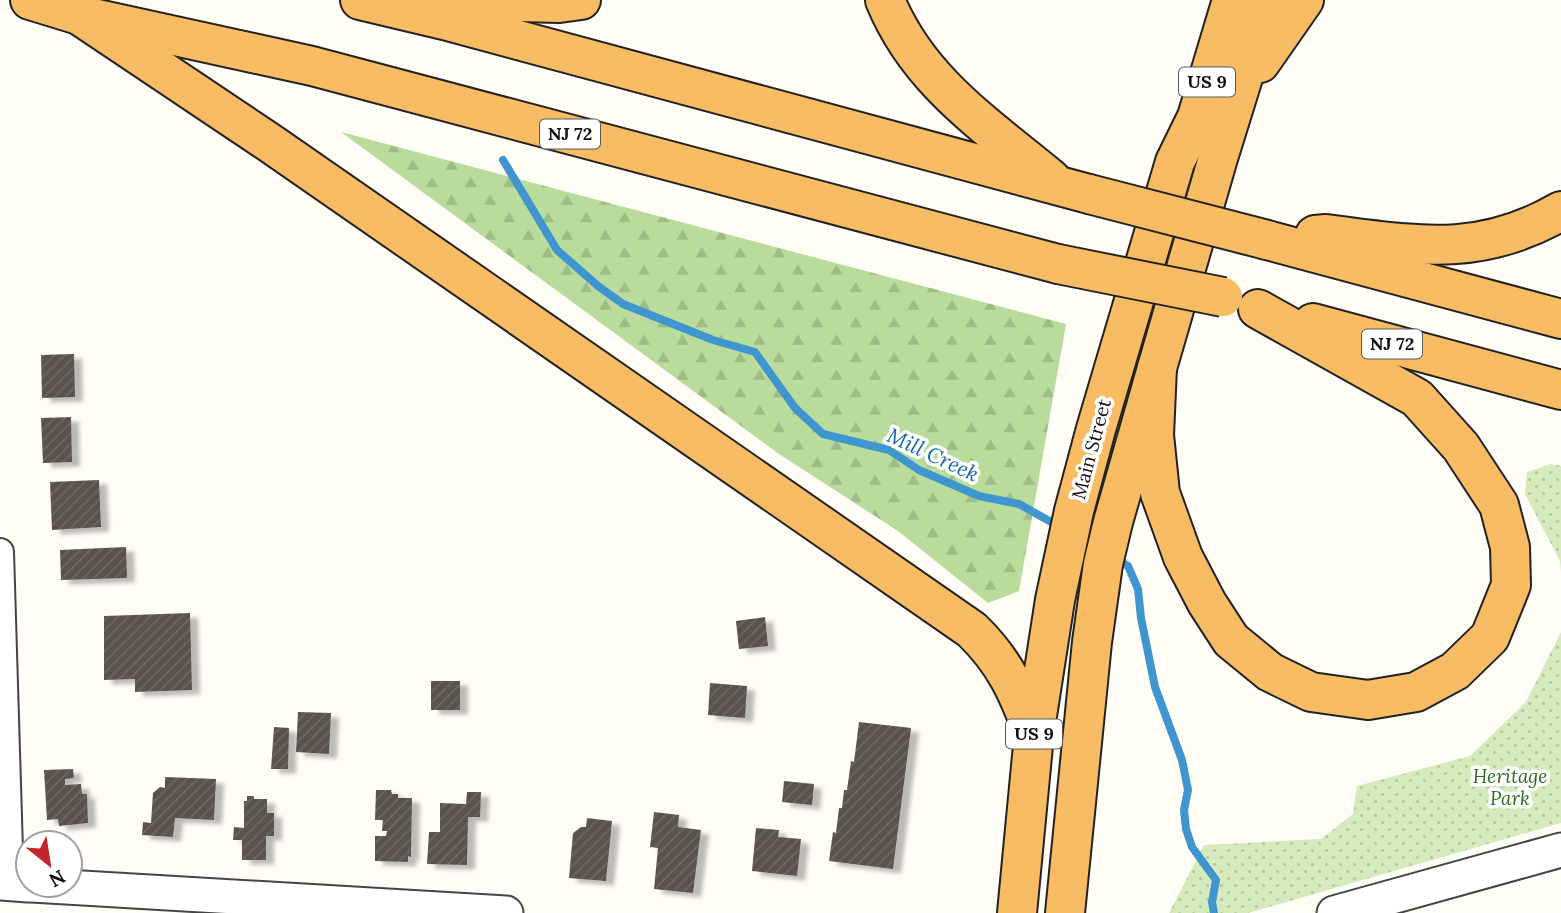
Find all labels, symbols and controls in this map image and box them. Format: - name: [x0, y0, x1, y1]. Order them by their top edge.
- road number: US 9: [1179, 68, 1235, 96]
- road number: NJ 72: [540, 119, 600, 148]
- road number: NJ 72: [1362, 330, 1422, 358]
- street label: Main Street: [1066, 396, 1116, 502]
- water label: Mill Creek: [883, 422, 983, 488]
- road number: US 9: [1006, 720, 1062, 748]
- park label: Heritage Park: [1473, 764, 1547, 810]
- north arrow: [14, 829, 84, 899]
- text: N: [45, 865, 70, 893]

